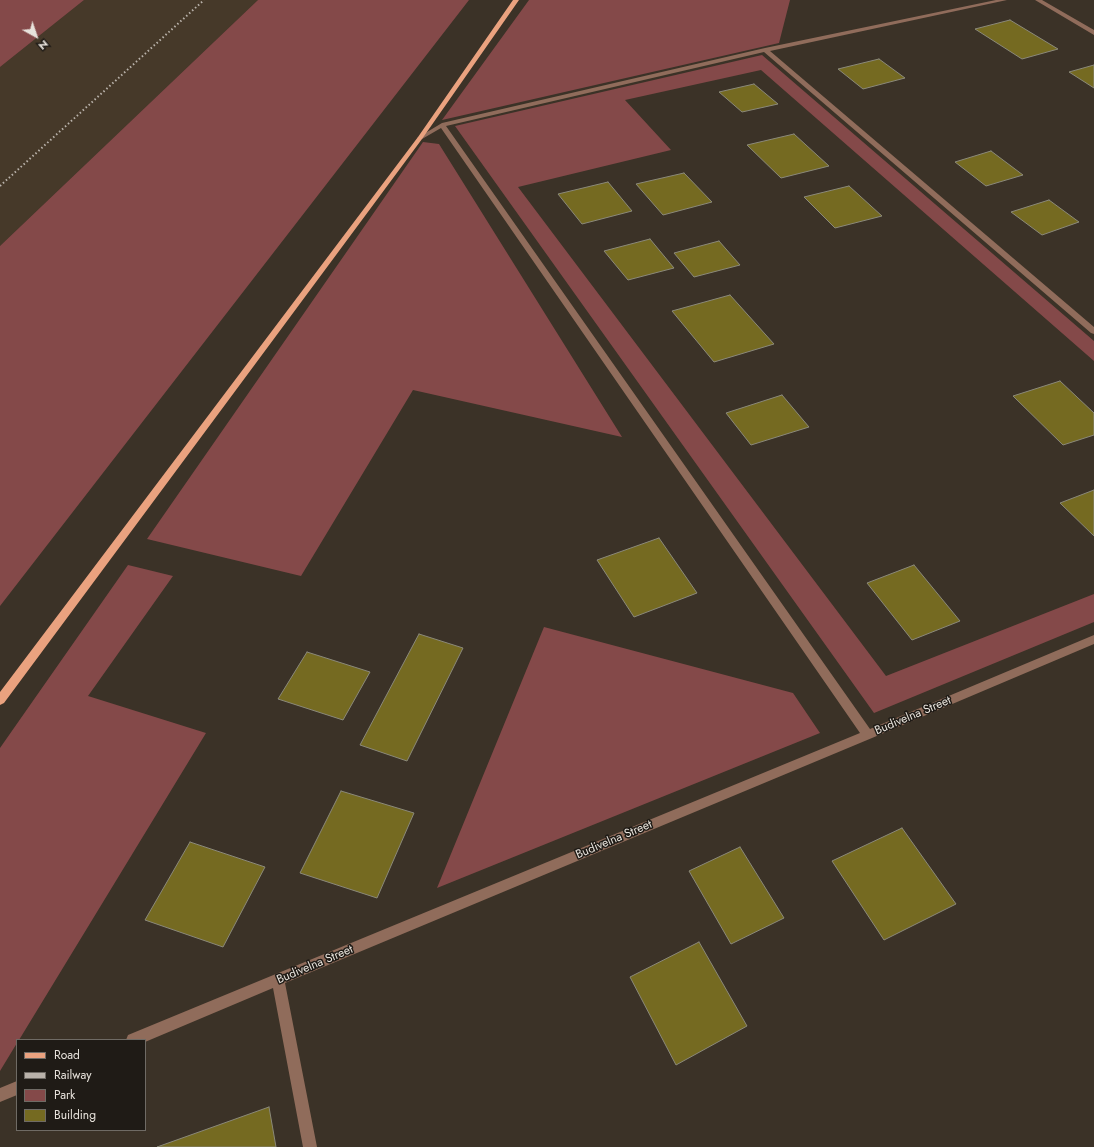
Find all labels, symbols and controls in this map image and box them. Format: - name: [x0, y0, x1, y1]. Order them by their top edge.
- north arrow: [16, 16, 56, 56]
- text: N: [35, 36, 52, 54]
- street label: Budivelna Street: [873, 693, 953, 739]
- street label: Budivelna Street: [574, 817, 654, 863]
- street label: Budivelna Street: [275, 942, 355, 988]
- legend: [16, 1039, 146, 1131]
- text: Road: [54, 1046, 80, 1064]
- text: Railway: [54, 1066, 92, 1084]
- text: Park: [54, 1086, 75, 1104]
- text: Building: [54, 1106, 96, 1124]

